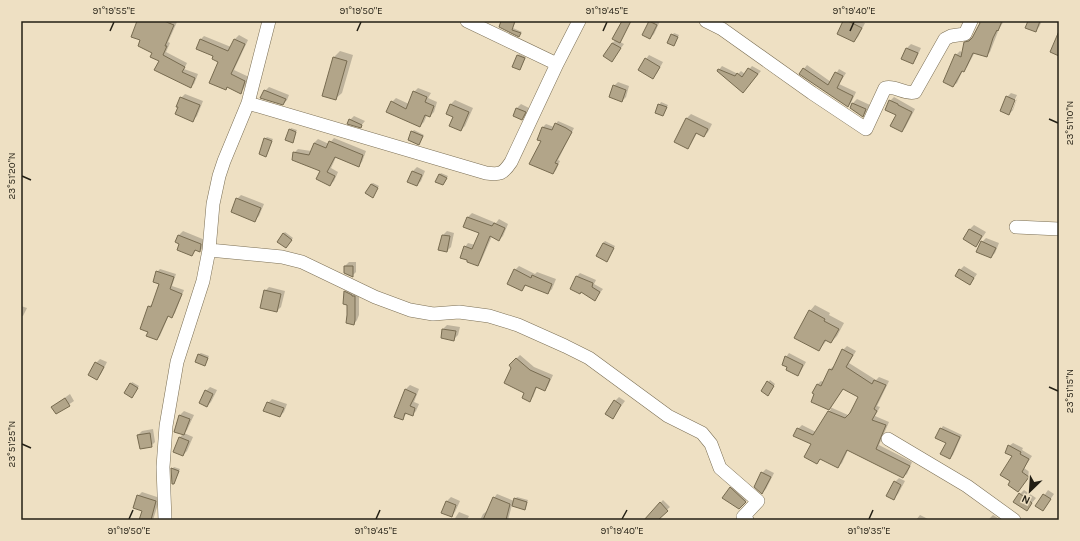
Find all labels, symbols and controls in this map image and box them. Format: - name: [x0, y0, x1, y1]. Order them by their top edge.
- text: 91°19'55"E: [93, 5, 135, 17]
- text: 91°19'50"E: [339, 5, 383, 17]
- text: 91°19'45"E: [586, 5, 628, 17]
- text: 91°19'40"E: [832, 5, 876, 17]
- text: 23°51'10"N: [1064, 101, 1076, 145]
- text: 23°51'20"N: [6, 152, 18, 200]
- text: 23°51'15"N: [1064, 369, 1076, 413]
- text: 23°51'25"N: [6, 421, 18, 467]
- north arrow: [1010, 471, 1050, 511]
- text: N: [1020, 492, 1032, 507]
- text: 91°19'50"E: [107, 525, 151, 537]
- text: 91°19'45"E: [355, 525, 397, 537]
- text: 91°19'40"E: [600, 525, 644, 537]
- text: 91°19'35"E: [847, 525, 891, 537]

